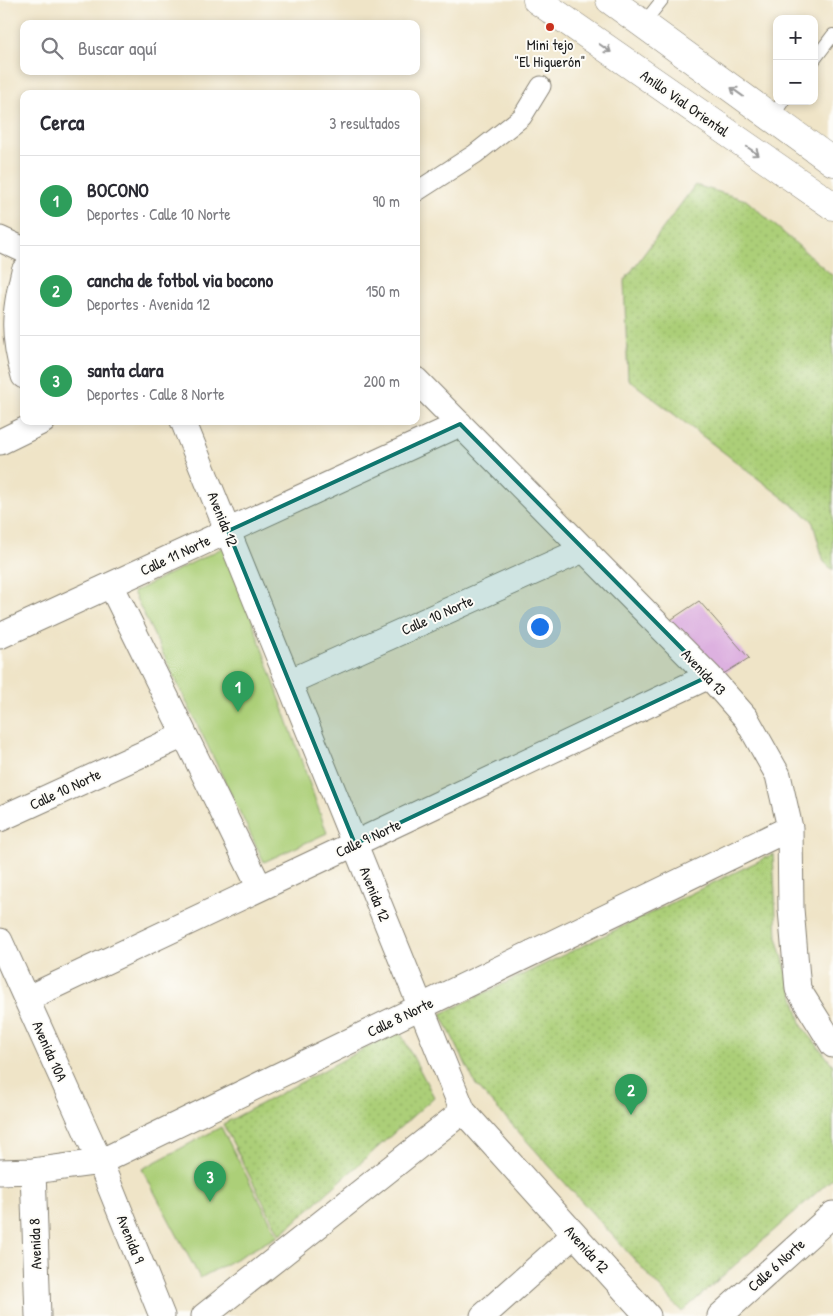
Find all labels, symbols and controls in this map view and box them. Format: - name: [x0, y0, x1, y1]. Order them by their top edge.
- map controls: [773, 15, 818, 105]
- button: +: [773, 15, 818, 60]
- search box: [20, 20, 420, 75]
- marker: Mini tejo "El Higuerón": [544, 21, 556, 33]
- icon: search: [38, 34, 66, 62]
- place label: Mini tejo "El Higuerón": [515, 34, 585, 72]
- text: Buscar aquí: [78, 35, 157, 61]
- one-way arrow: [598, 43, 612, 53]
- button: −: [773, 60, 818, 105]
- street label: Anillo Vial Oriental: [636, 65, 734, 141]
- one-way arrow: [730, 87, 744, 97]
- text: Cerca: [40, 108, 84, 137]
- text: 3 resultados: [329, 112, 400, 134]
- one-way arrow: [746, 146, 760, 156]
- text: BOCONO: [87, 177, 149, 203]
- text: 1: [53, 190, 59, 212]
- text: 90 m: [372, 190, 400, 212]
- text: Deportes · Calle 10 Norte: [87, 203, 231, 225]
- text: cancha de fotbol via bocono: [87, 267, 273, 293]
- text: 2: [52, 280, 60, 302]
- text: 150 m: [366, 280, 400, 302]
- text: Deportes · Avenida 12: [87, 293, 210, 315]
- text: santa clara: [87, 357, 163, 383]
- text: 3: [52, 370, 60, 392]
- text: 200 m: [364, 370, 400, 392]
- text: Deportes · Calle 8 Norte: [87, 383, 225, 405]
- street label: Avenida 12: [203, 489, 243, 549]
- street label: Calle 11 Norte: [136, 530, 214, 580]
- street label: Calle 10 Norte: [398, 590, 476, 640]
- your location: [527, 614, 553, 640]
- street label: Avenida 13: [677, 644, 731, 700]
- pin: 1: [222, 671, 254, 712]
- street label: Calle 10 Norte: [26, 763, 104, 815]
- street label: Calle 9 Norte: [332, 814, 404, 862]
- street label: Avenida 12: [355, 864, 395, 924]
- street label: Calle 8 Norte: [364, 992, 436, 1042]
- street label: Avenida 10A: [27, 1017, 73, 1085]
- pin: 2: [615, 1074, 647, 1115]
- pin: 3: [194, 1161, 226, 1202]
- street label: Avenida 9: [112, 1212, 150, 1267]
- street label: Avenida 8: [24, 1218, 46, 1270]
- street label: Avenida 12: [560, 1221, 614, 1277]
- street label: Calle 6 Norte: [743, 1234, 809, 1296]

